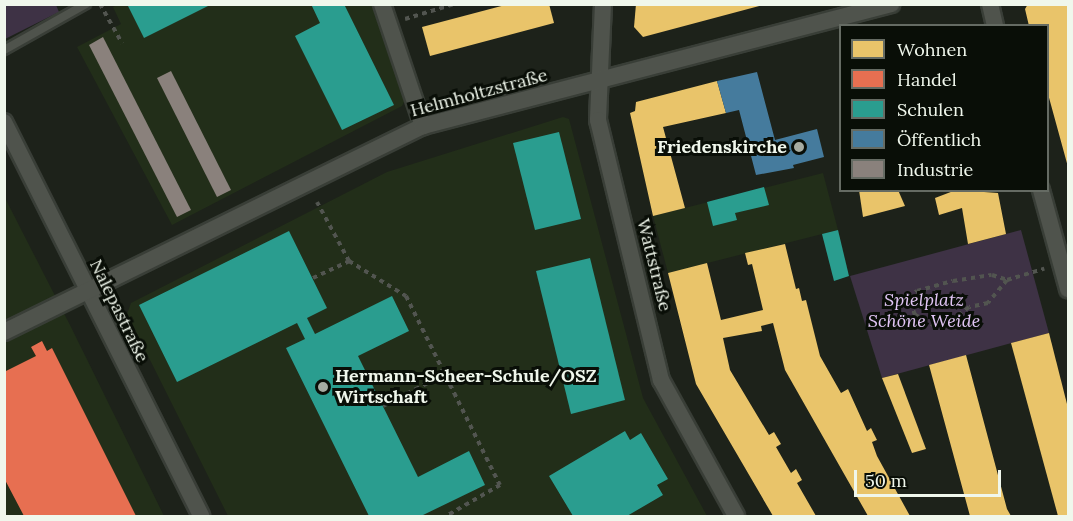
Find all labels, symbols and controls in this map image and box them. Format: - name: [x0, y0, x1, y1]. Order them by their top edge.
- legend: [839, 24, 1049, 192]
- text: Wohnen: [897, 38, 967, 61]
- street label: Helmholtzstraße: [408, 64, 550, 122]
- text: Handel: [897, 68, 957, 91]
- text: Schulen: [897, 98, 964, 121]
- text: Öffentlich: [897, 128, 981, 151]
- place label: Friedenskirche: [657, 136, 787, 158]
- marker: Friedenskirche: [792, 140, 806, 154]
- text: Industrie: [897, 158, 973, 181]
- street label: Wattstraße: [632, 216, 676, 314]
- street label: Nalepastraße: [85, 256, 153, 366]
- park label: Spielplatz Schöne Weide: [868, 290, 980, 332]
- place label: Hermann-Scheer-Schule/OSZ Wirtschaft: [335, 366, 597, 409]
- marker: Hermann-Scheer-Schule/OSZ Wirtschaft: [316, 380, 330, 394]
- scale bar: [857, 458, 1004, 496]
- text: 50 m: [865, 469, 907, 492]

